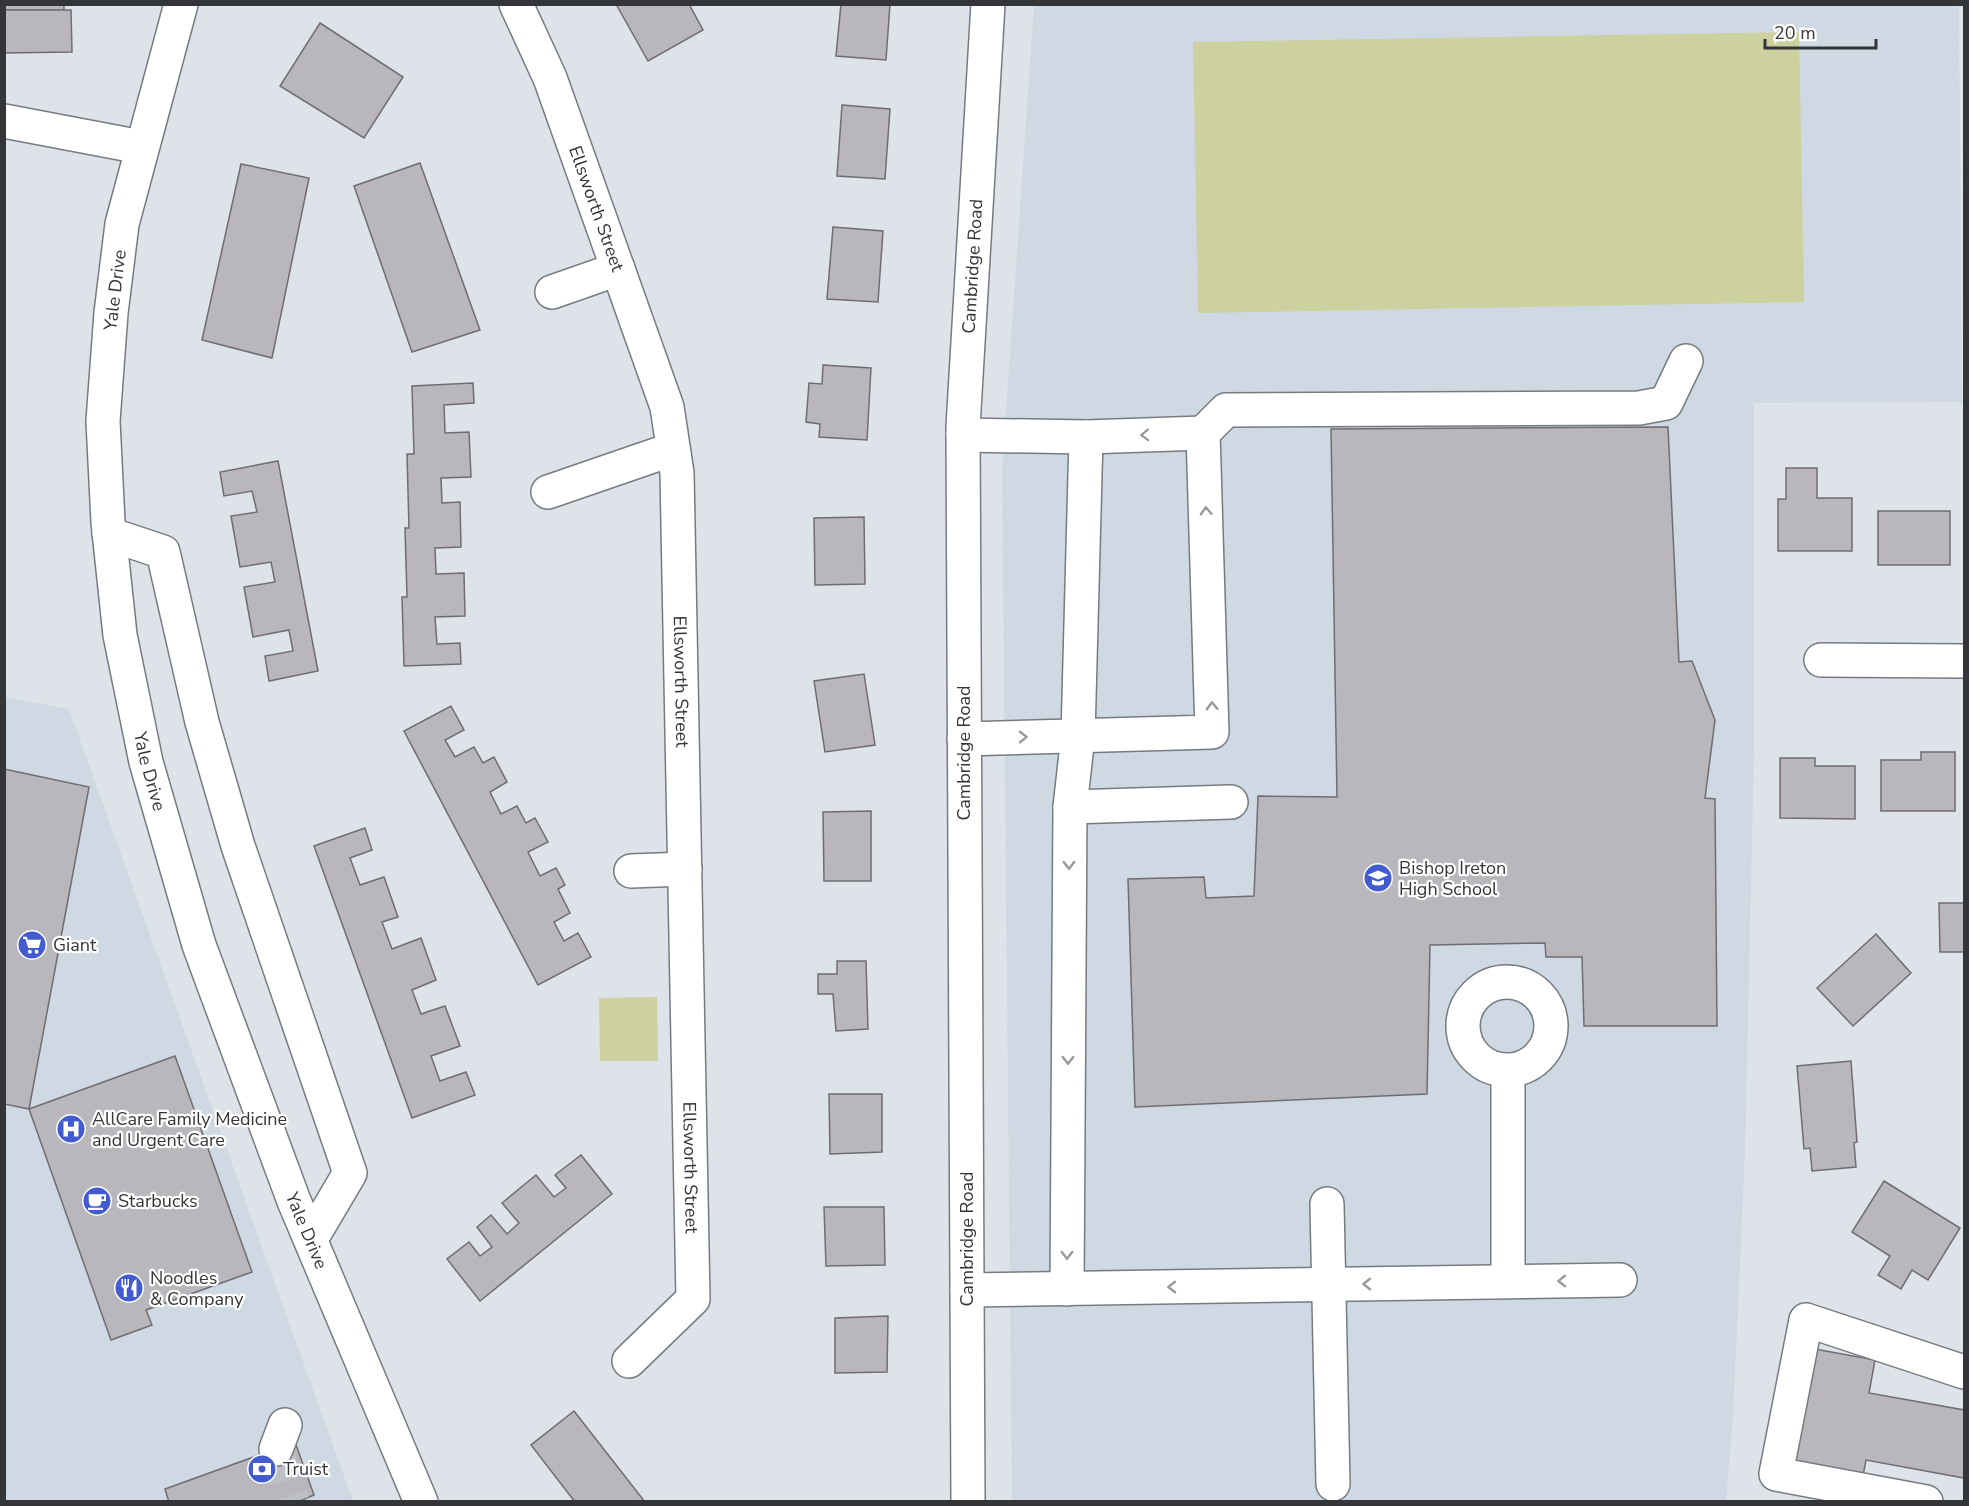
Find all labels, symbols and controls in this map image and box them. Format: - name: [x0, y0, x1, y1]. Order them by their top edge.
- scale bar: [1765, 12, 1876, 50]
- text: 20 m: [1774, 21, 1816, 45]
- street label: Ellsworth Street: [563, 142, 630, 275]
- street label: Cambridge Road: [957, 198, 988, 334]
- street label: Yale Drive: [98, 248, 132, 333]
- one-way arrow: [1140, 429, 1149, 441]
- one-way arrow: [1199, 506, 1212, 515]
- street label: Ellsworth Street: [668, 615, 694, 748]
- street label: Cambridge Road: [952, 685, 976, 821]
- one-way arrow: [1205, 701, 1218, 710]
- street label: Yale Drive: [128, 729, 172, 814]
- one-way arrow: [1018, 731, 1027, 743]
- place label: Bishop Ireton High School: [1399, 856, 1506, 901]
- one-way arrow: [1063, 861, 1075, 870]
- school or university icon: Bishop Ireton High School: [1362, 862, 1394, 894]
- supermarket icon: Giant: [16, 929, 48, 961]
- place label: Giant: [53, 933, 97, 957]
- one-way arrow: [1062, 1056, 1074, 1065]
- street label: Ellsworth Street: [677, 1101, 704, 1234]
- place label: AllCare Family Medicine and Urgent Care: [92, 1107, 287, 1152]
- hospital icon: AllCare Family Medicine and Urgent Care: [55, 1113, 87, 1145]
- street label: Cambridge Road: [955, 1171, 979, 1307]
- cafe icon: Starbucks: [81, 1185, 113, 1217]
- street label: Yale Drive: [280, 1188, 333, 1273]
- place label: Starbucks: [118, 1189, 198, 1213]
- one-way arrow: [1061, 1251, 1073, 1260]
- place label: Noodles & Company: [150, 1266, 244, 1311]
- restaurant icon: Noodles & Company: [113, 1272, 145, 1304]
- one-way arrow: [1557, 1274, 1566, 1287]
- one-way arrow: [1362, 1278, 1371, 1290]
- one-way arrow: [1167, 1281, 1176, 1293]
- bank icon: Truist: [246, 1453, 278, 1485]
- place label: Truist: [283, 1457, 329, 1481]

